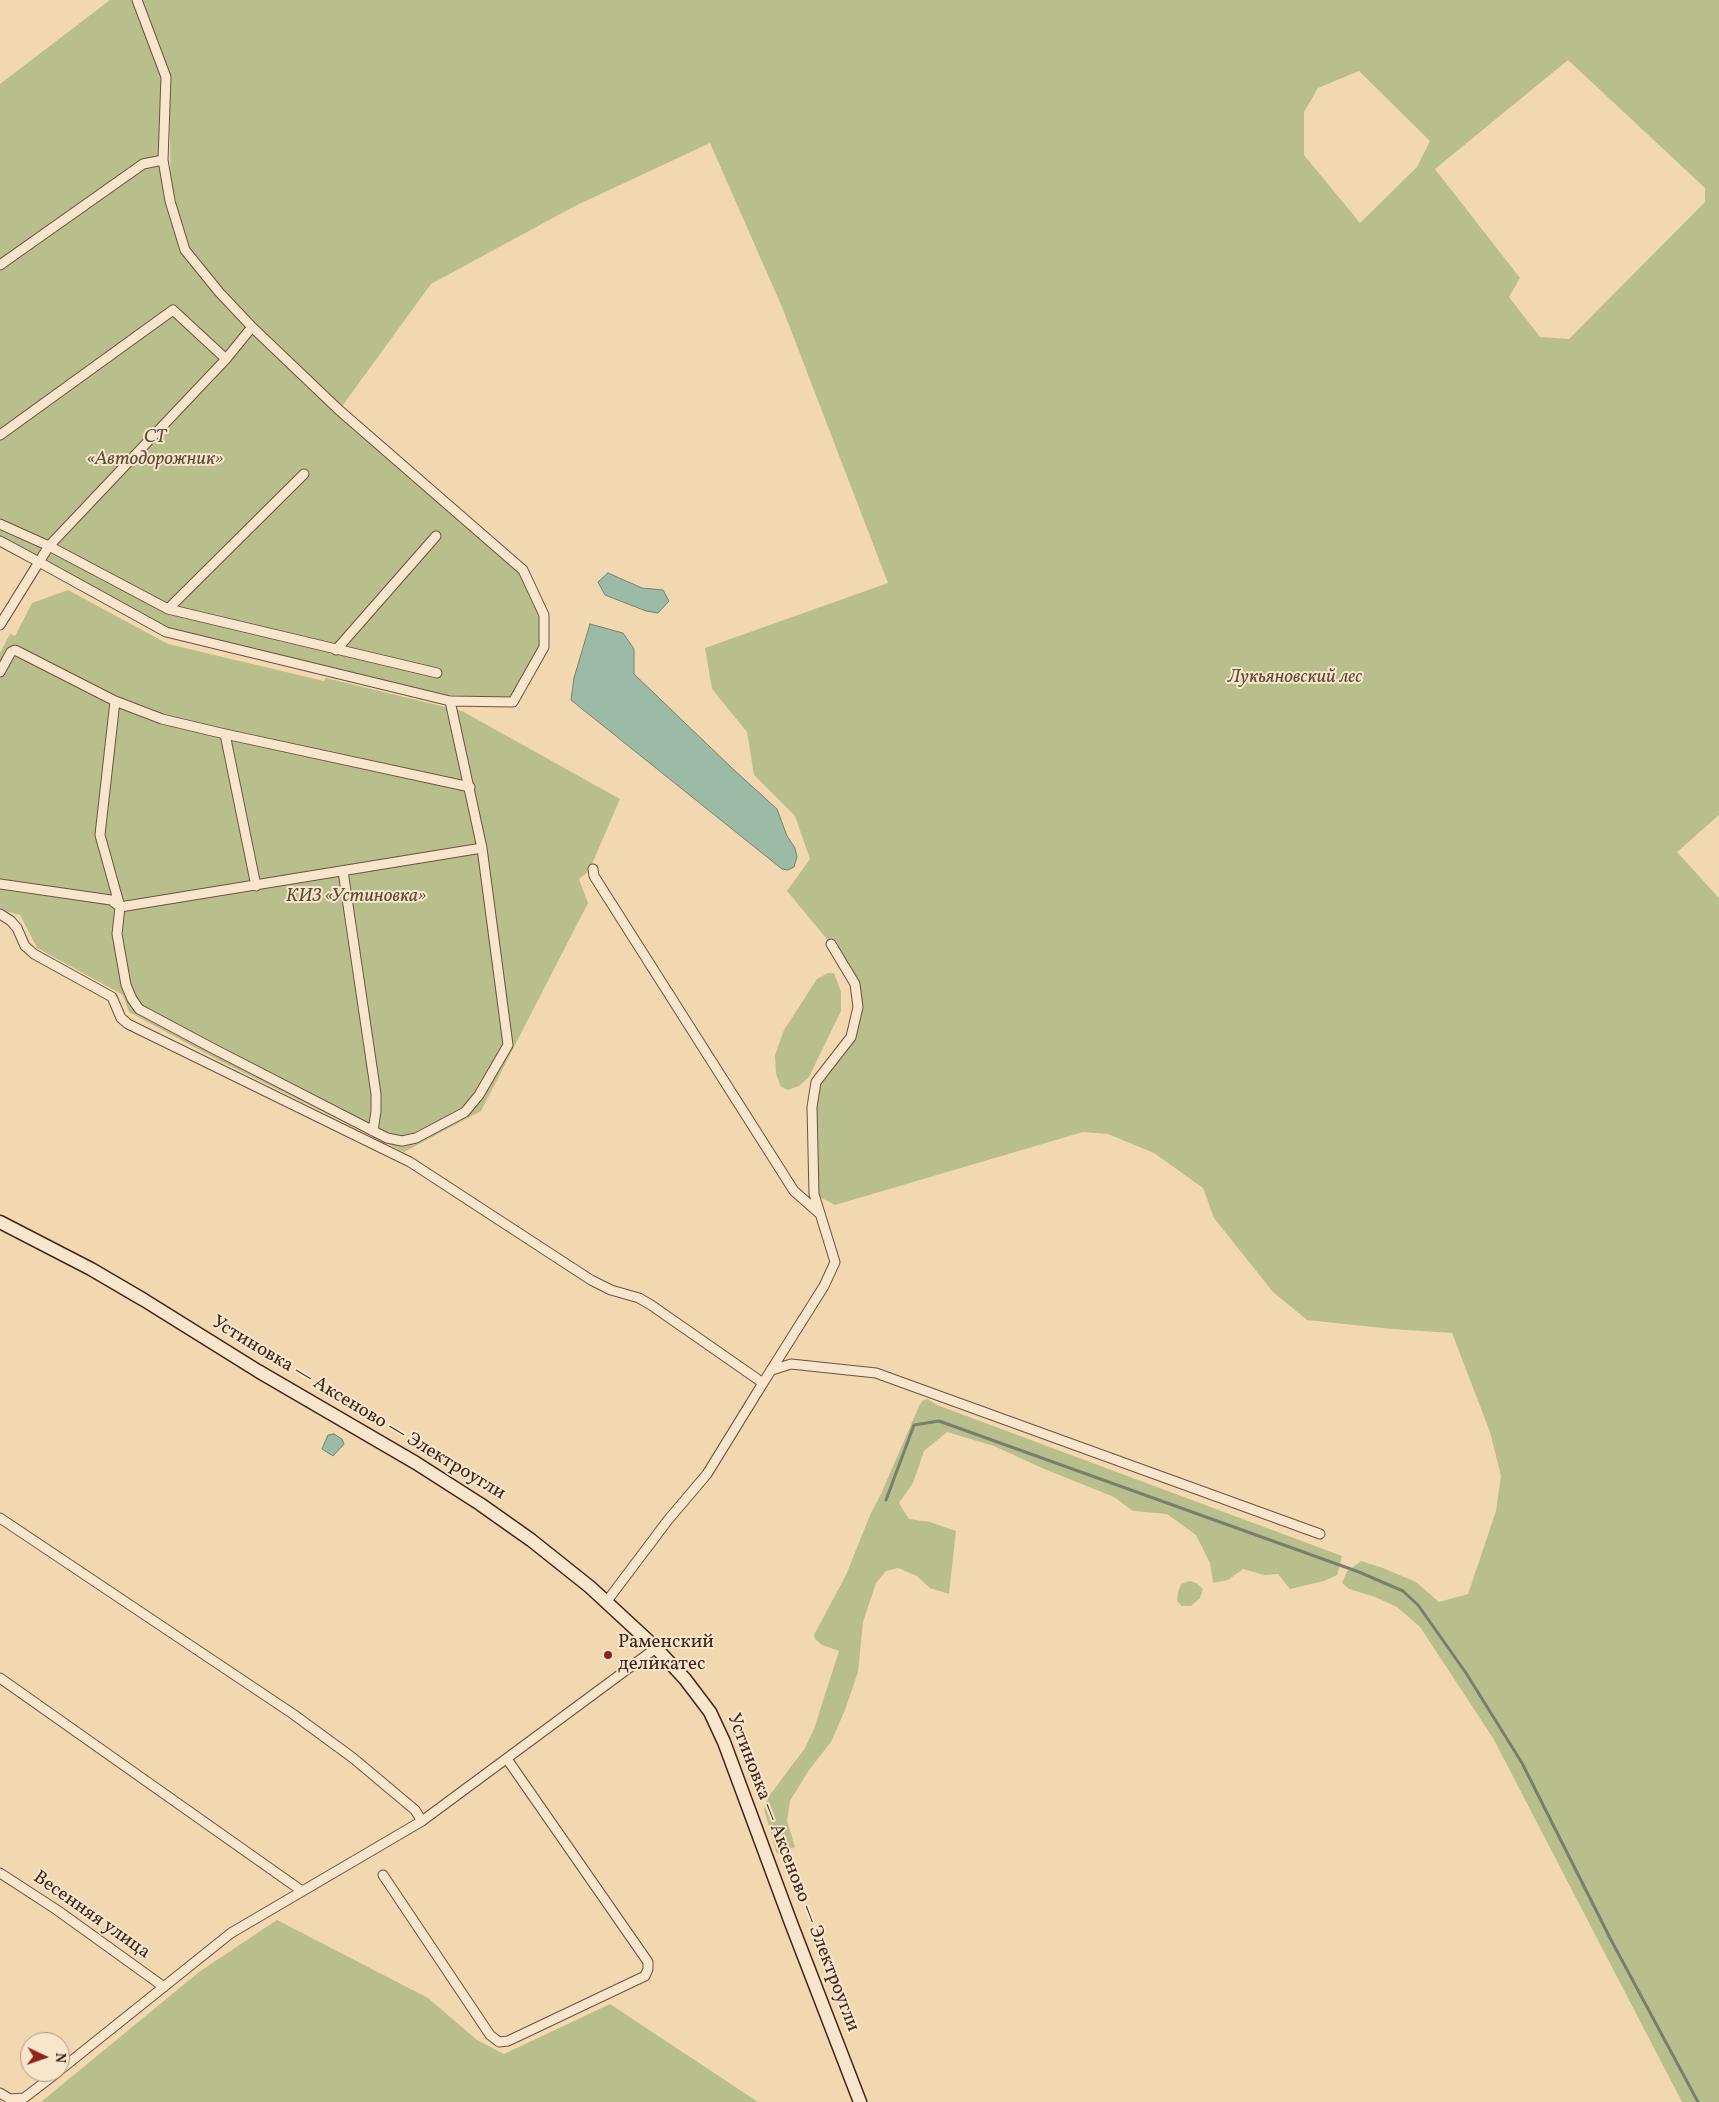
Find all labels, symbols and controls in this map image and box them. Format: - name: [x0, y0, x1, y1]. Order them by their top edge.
- park label: СТ «Автодорожник»: [87, 428, 223, 472]
- park label: Лукьяновский лес: [1228, 668, 1362, 690]
- park label: КИЗ «Устиновка»: [286, 887, 426, 909]
- street label: Устиновка — Аксеново — Электроугли: [207, 1312, 509, 1506]
- place label: Раменский деликатес: [618, 1633, 714, 1677]
- marker: Раменский деликатес: [602, 1649, 614, 1661]
- street label: Устиновка — Аксеново — Электроугли: [721, 1711, 863, 2035]
- street label: Весенняя улица: [28, 1867, 154, 1965]
- north arrow: [20, 2032, 70, 2082]
- text: N: [50, 2052, 69, 2063]

